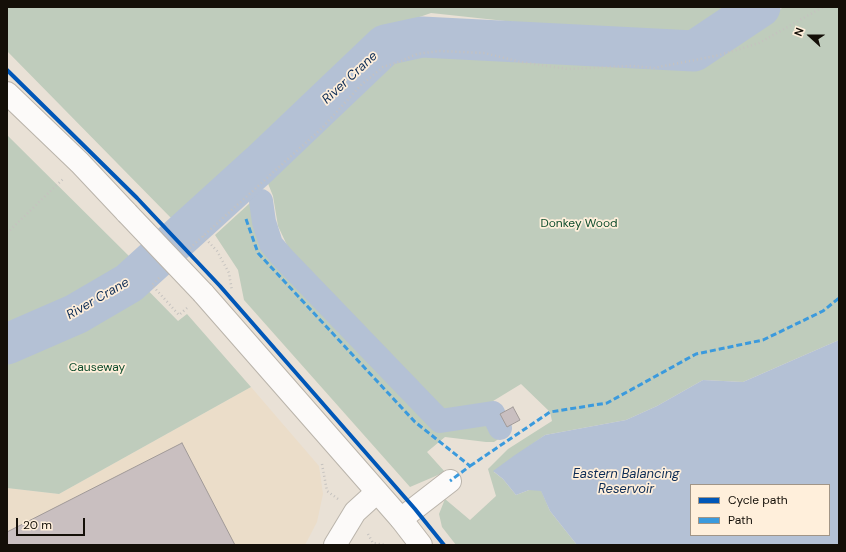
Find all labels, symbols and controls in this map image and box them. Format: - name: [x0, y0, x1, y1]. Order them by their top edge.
- north arrow: [790, 16, 830, 56]
- text: N: [791, 25, 807, 38]
- water label: River Crane: [319, 48, 381, 108]
- park label: Donkey Wood: [540, 217, 618, 231]
- water label: River Crane: [64, 275, 132, 323]
- park label: Causeway: [69, 361, 125, 375]
- water label: Eastern Balancing Reservoir: [573, 467, 679, 498]
- legend: [690, 484, 830, 536]
- text: Cycle path: [728, 492, 788, 508]
- scale bar: [18, 510, 87, 536]
- text: Path: [728, 512, 753, 528]
- text: 20 m: [23, 517, 52, 533]

